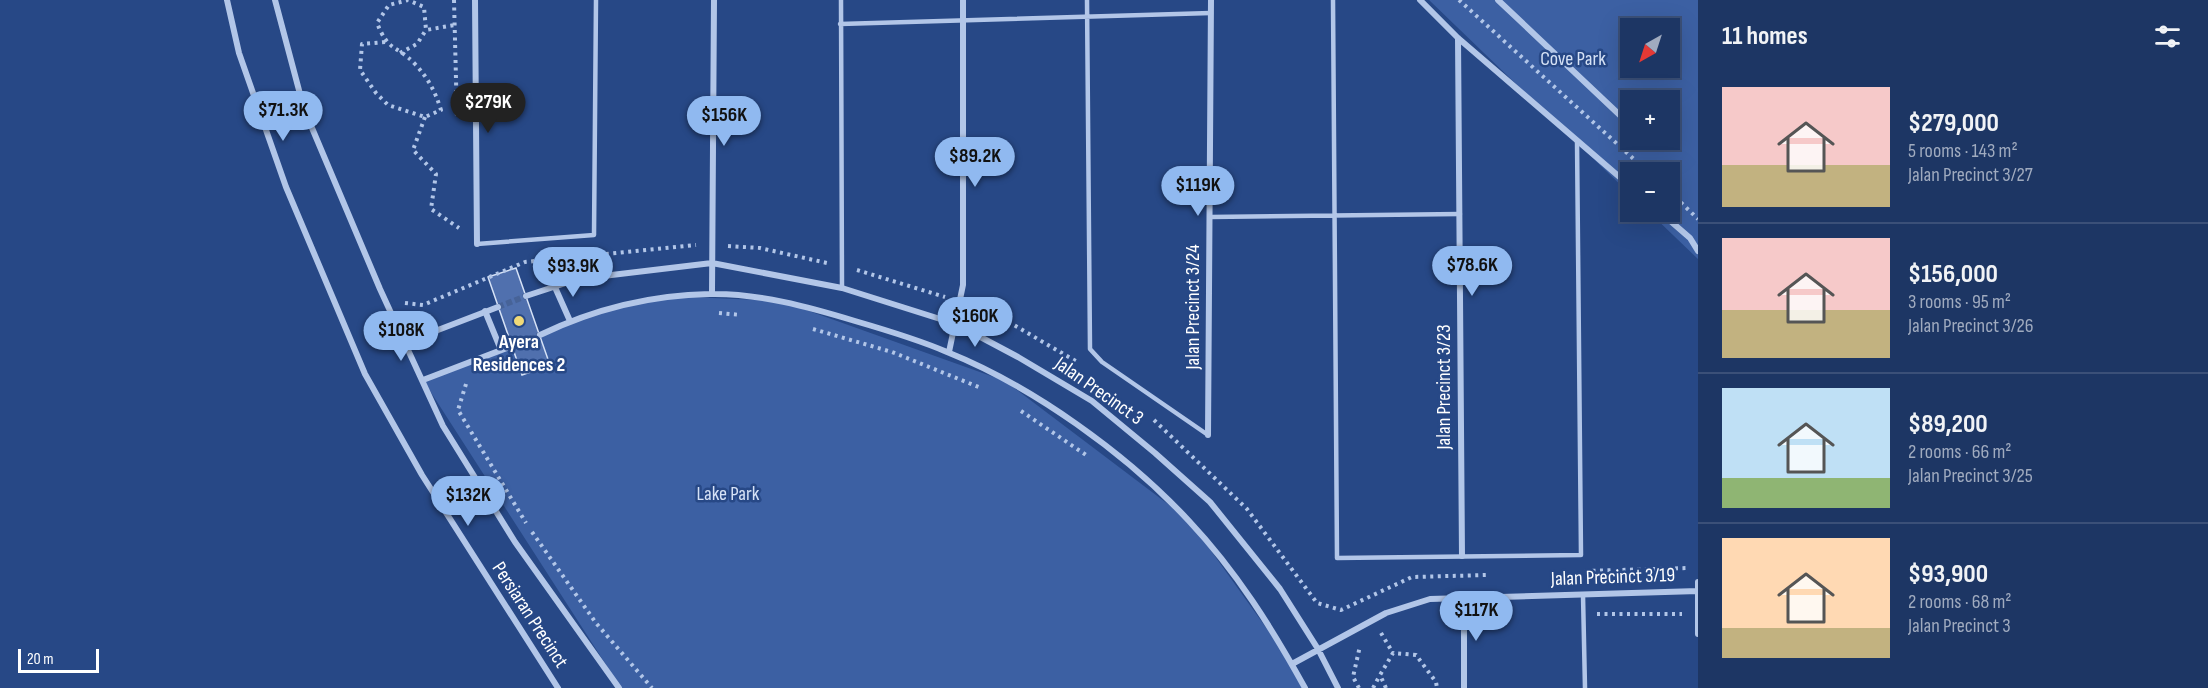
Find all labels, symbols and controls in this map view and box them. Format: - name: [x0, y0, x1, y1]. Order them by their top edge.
- north arrow: [1620, 18, 1680, 78]
- map controls: [1620, 18, 1680, 222]
- icon: filters: [2151, 20, 2184, 53]
- text: 11 homes: [1722, 21, 1808, 52]
- park label: Cove Park: [1540, 47, 1606, 71]
- pin: $279K: [446, 83, 530, 134]
- text: $279K: [464, 90, 512, 114]
- button: +: [1620, 90, 1680, 150]
- pin: $71.3K: [234, 91, 332, 142]
- pin: $156K: [682, 96, 766, 147]
- text: $71.3K: [258, 98, 308, 122]
- text: $156K: [701, 103, 747, 127]
- text: $279,000: [1908, 108, 1999, 139]
- icon: home: [1770, 111, 1842, 183]
- pin: $89.2K: [926, 137, 1024, 188]
- text: 5 rooms · 143 m²: [1908, 139, 2018, 163]
- text: $89.2K: [949, 144, 1001, 168]
- button: −: [1620, 162, 1680, 222]
- text: Jalan Precinct 3/27: [1908, 163, 2033, 187]
- pin: $119K: [1156, 166, 1240, 217]
- text: $119K: [1175, 173, 1221, 197]
- street label: Jalan Precinct 3/24: [1181, 245, 1205, 370]
- pin: $78.6K: [1423, 246, 1521, 297]
- pin: $93.9K: [524, 247, 622, 298]
- text: $78.6K: [1446, 253, 1498, 277]
- text: $93.9K: [547, 254, 599, 278]
- text: $156,000: [1908, 259, 1998, 290]
- icon: home: [1770, 262, 1842, 334]
- text: 3 rooms · 95 m²: [1908, 290, 2011, 314]
- pin: $160K: [933, 297, 1017, 348]
- text: $160K: [952, 304, 998, 328]
- pin: $108K: [359, 311, 443, 362]
- marker: Ayera Residences 2: [512, 314, 526, 328]
- text: Jalan Precinct 3/26: [1908, 314, 2034, 338]
- text: $108K: [378, 318, 424, 342]
- street label: Jalan Precinct 3/23: [1432, 324, 1456, 451]
- place label: Ayera Residences 2: [473, 330, 565, 377]
- street label: Jalan Precinct 3: [1049, 351, 1148, 430]
- text: $89,200: [1908, 409, 1988, 440]
- icon: home: [1770, 412, 1842, 484]
- text: 2 rooms · 66 m²: [1908, 440, 2012, 464]
- text: Jalan Precinct 3/25: [1908, 464, 2033, 488]
- pin: $132K: [426, 476, 510, 527]
- park label: Lake Park: [697, 482, 760, 506]
- text: $132K: [445, 483, 491, 507]
- street label: Persiaran Precinct: [487, 557, 573, 673]
- text: $93,900: [1908, 559, 1988, 590]
- icon: home: [1770, 562, 1842, 634]
- street label: Jalan Precinct 3/19: [1549, 563, 1676, 591]
- text: 2 rooms · 68 m²: [1908, 590, 2012, 614]
- pin: $117K: [1434, 591, 1518, 642]
- text: $117K: [1454, 598, 1498, 622]
- text: Jalan Precinct 3: [1908, 614, 2011, 638]
- scale bar: [18, 646, 99, 674]
- text: 20 m: [27, 650, 54, 669]

